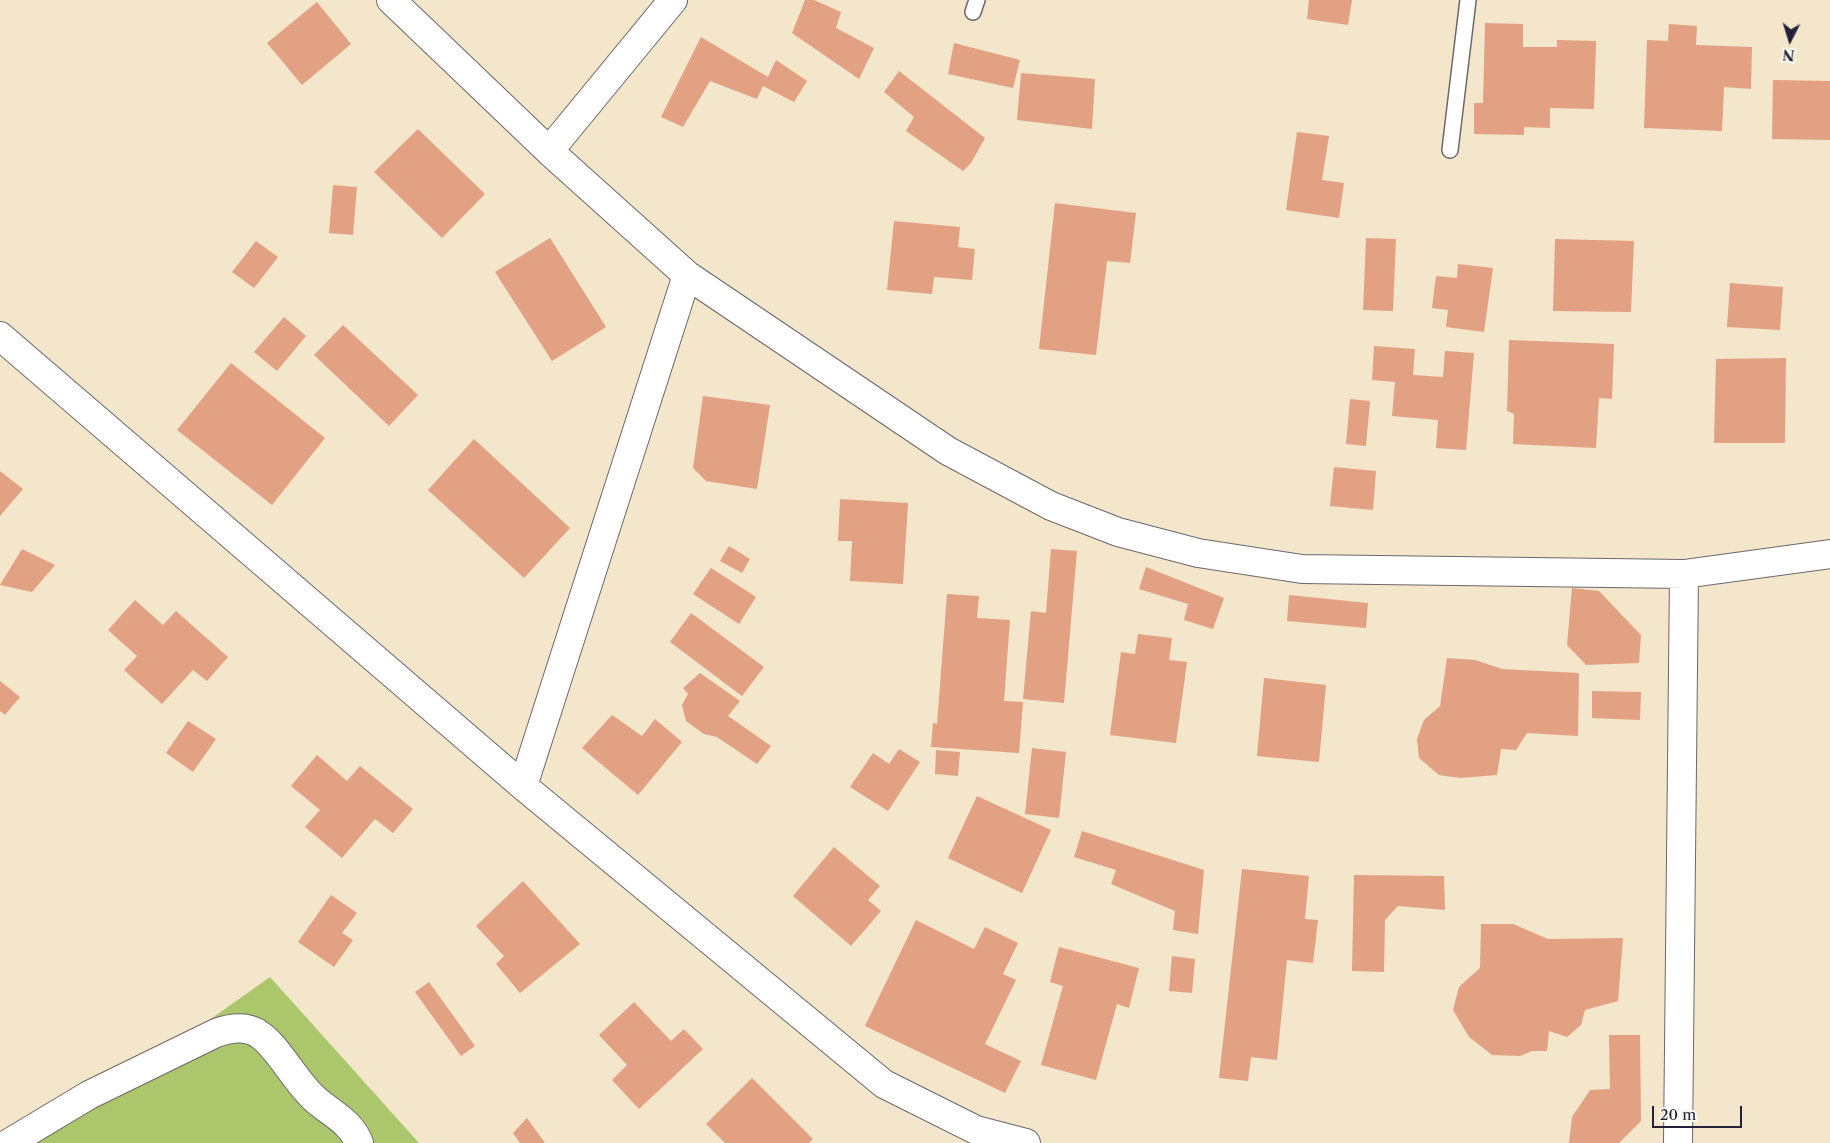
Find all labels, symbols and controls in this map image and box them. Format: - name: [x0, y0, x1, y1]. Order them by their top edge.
- north arrow: [1765, 15, 1815, 65]
- text: N: [1782, 45, 1796, 64]
- scale bar: [1655, 1096, 1745, 1128]
- text: 20 m: [1660, 1105, 1696, 1124]

